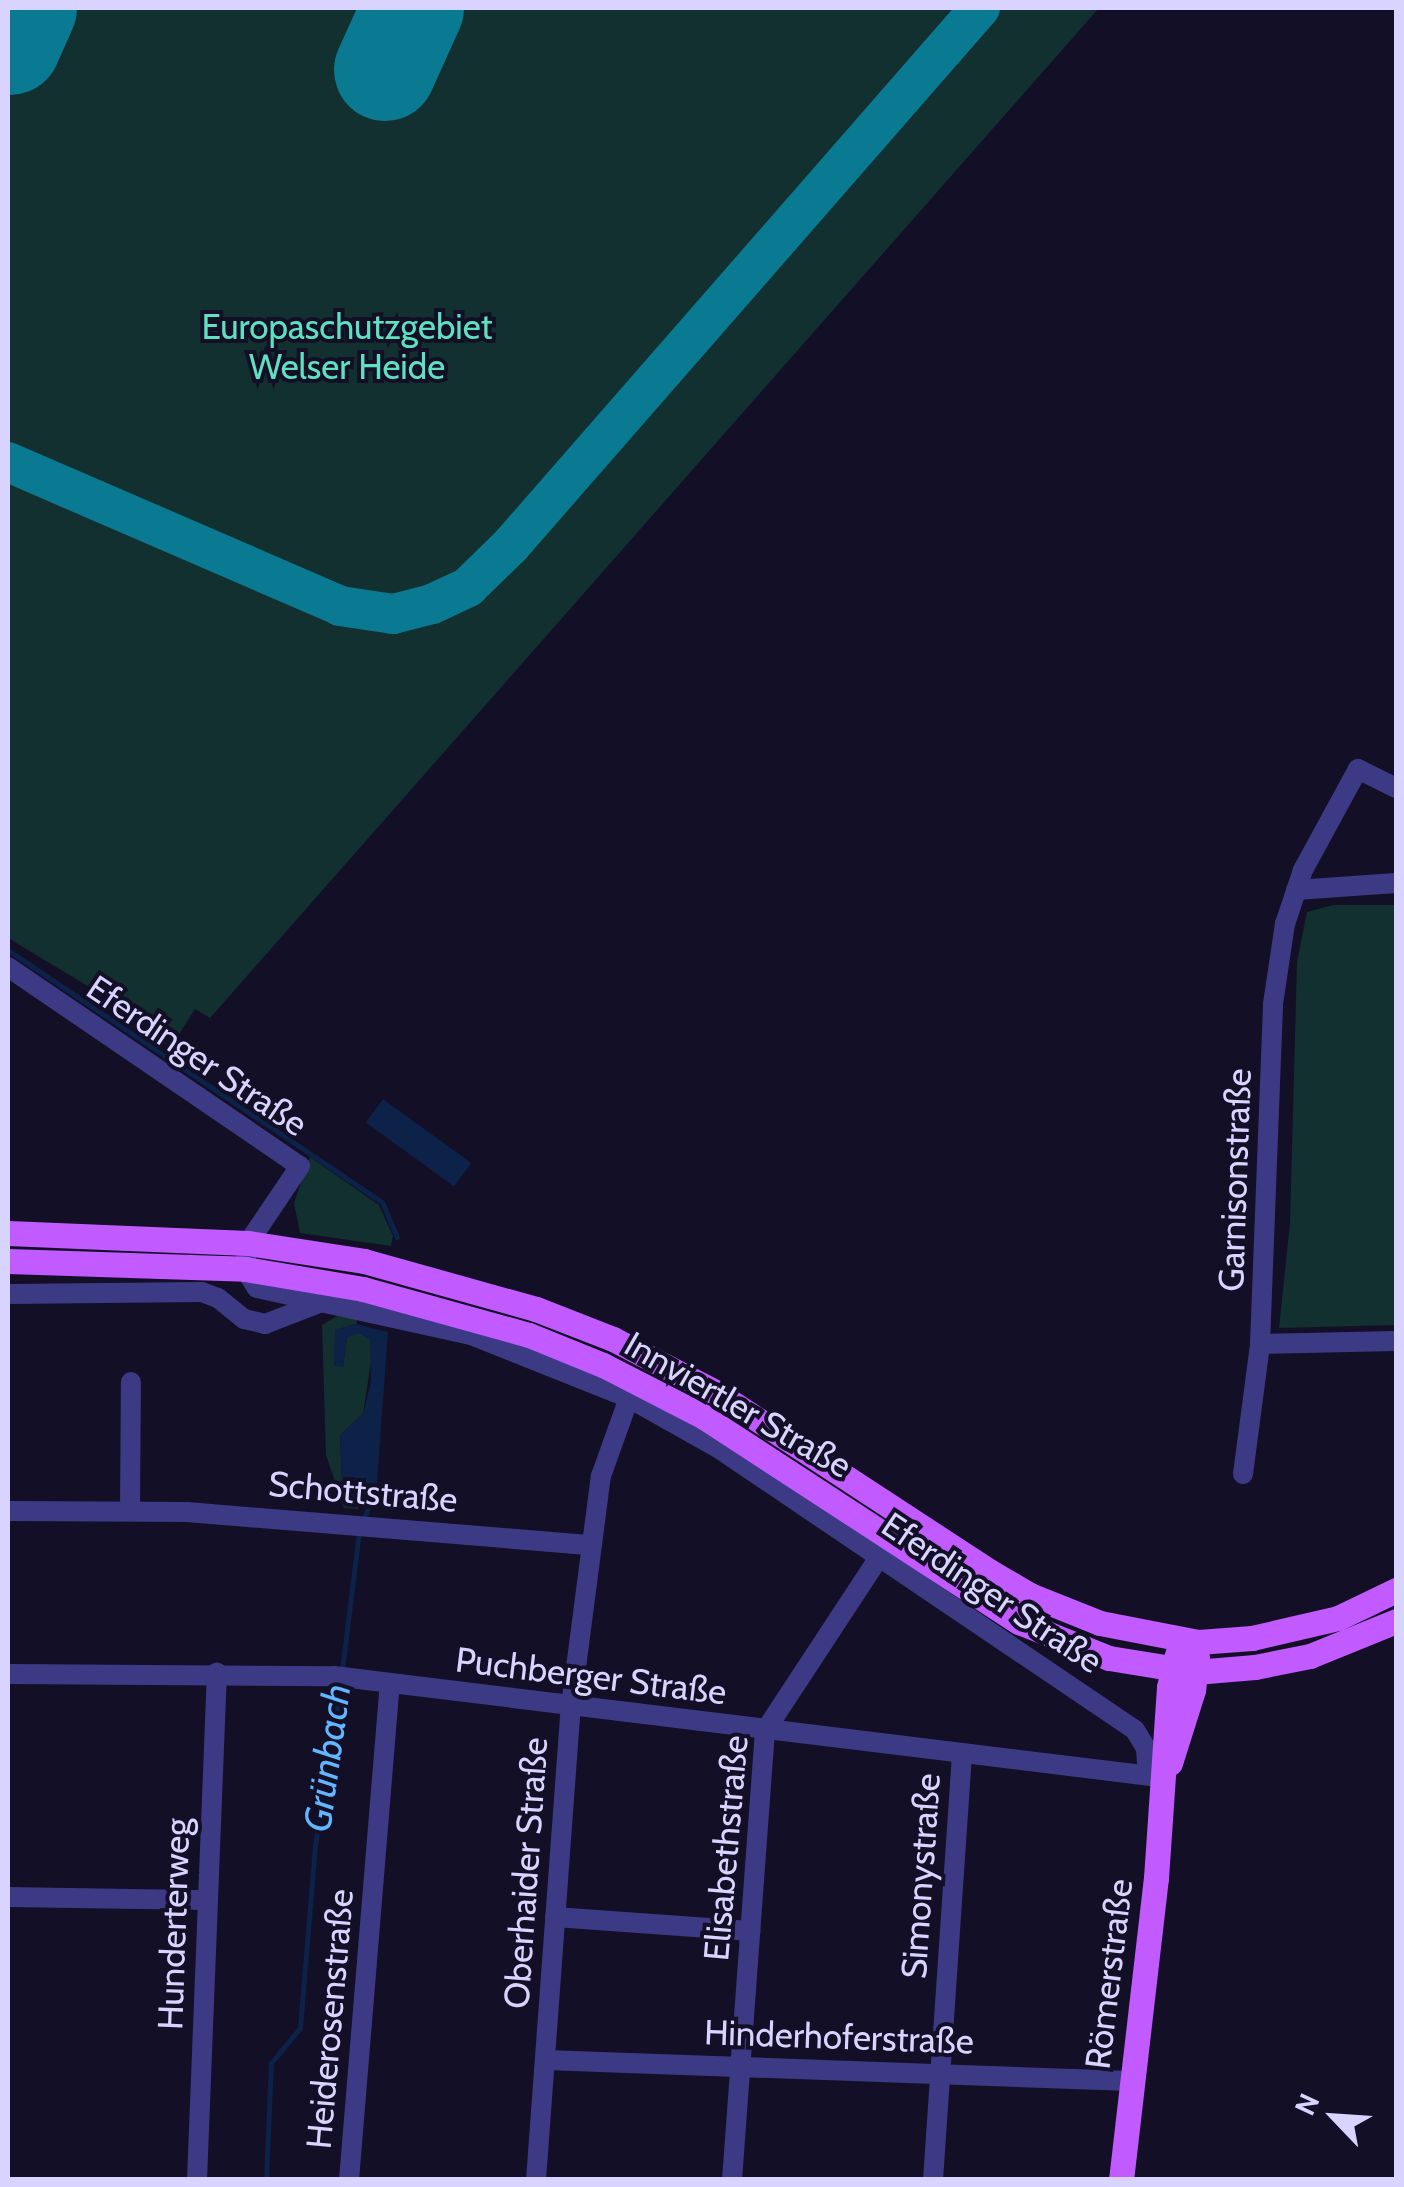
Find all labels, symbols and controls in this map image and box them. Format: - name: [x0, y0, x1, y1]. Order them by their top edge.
- park label: Europaschutzgebiet Welser Heide: [202, 306, 492, 388]
- street label: Eferdinger Straße: [79, 967, 315, 1145]
- street label: Garnisonstraße: [1210, 1068, 1260, 1292]
- street label: Innviertler Straße: [617, 1323, 859, 1487]
- street label: Schottstraße: [267, 1463, 459, 1521]
- street label: Eferdinger Straße: [874, 1504, 1110, 1682]
- street label: Puchberger Straße: [453, 1639, 729, 1713]
- water label: Grünbach: [294, 1681, 360, 1835]
- street label: Elisabethstraße: [695, 1733, 757, 1963]
- street label: Oberhaider Straße: [496, 1736, 556, 2010]
- street label: Simonystraße: [893, 1772, 949, 1980]
- street label: Hunderterweg: [149, 1817, 199, 2031]
- street label: Römerstraße: [1077, 1877, 1141, 2071]
- street label: Heiderosenstraße: [298, 1887, 362, 2151]
- street label: Hinderhoferstraße: [703, 2011, 975, 2063]
- north arrow: [1284, 2067, 1384, 2167]
- text: N: [1287, 2088, 1326, 2120]

